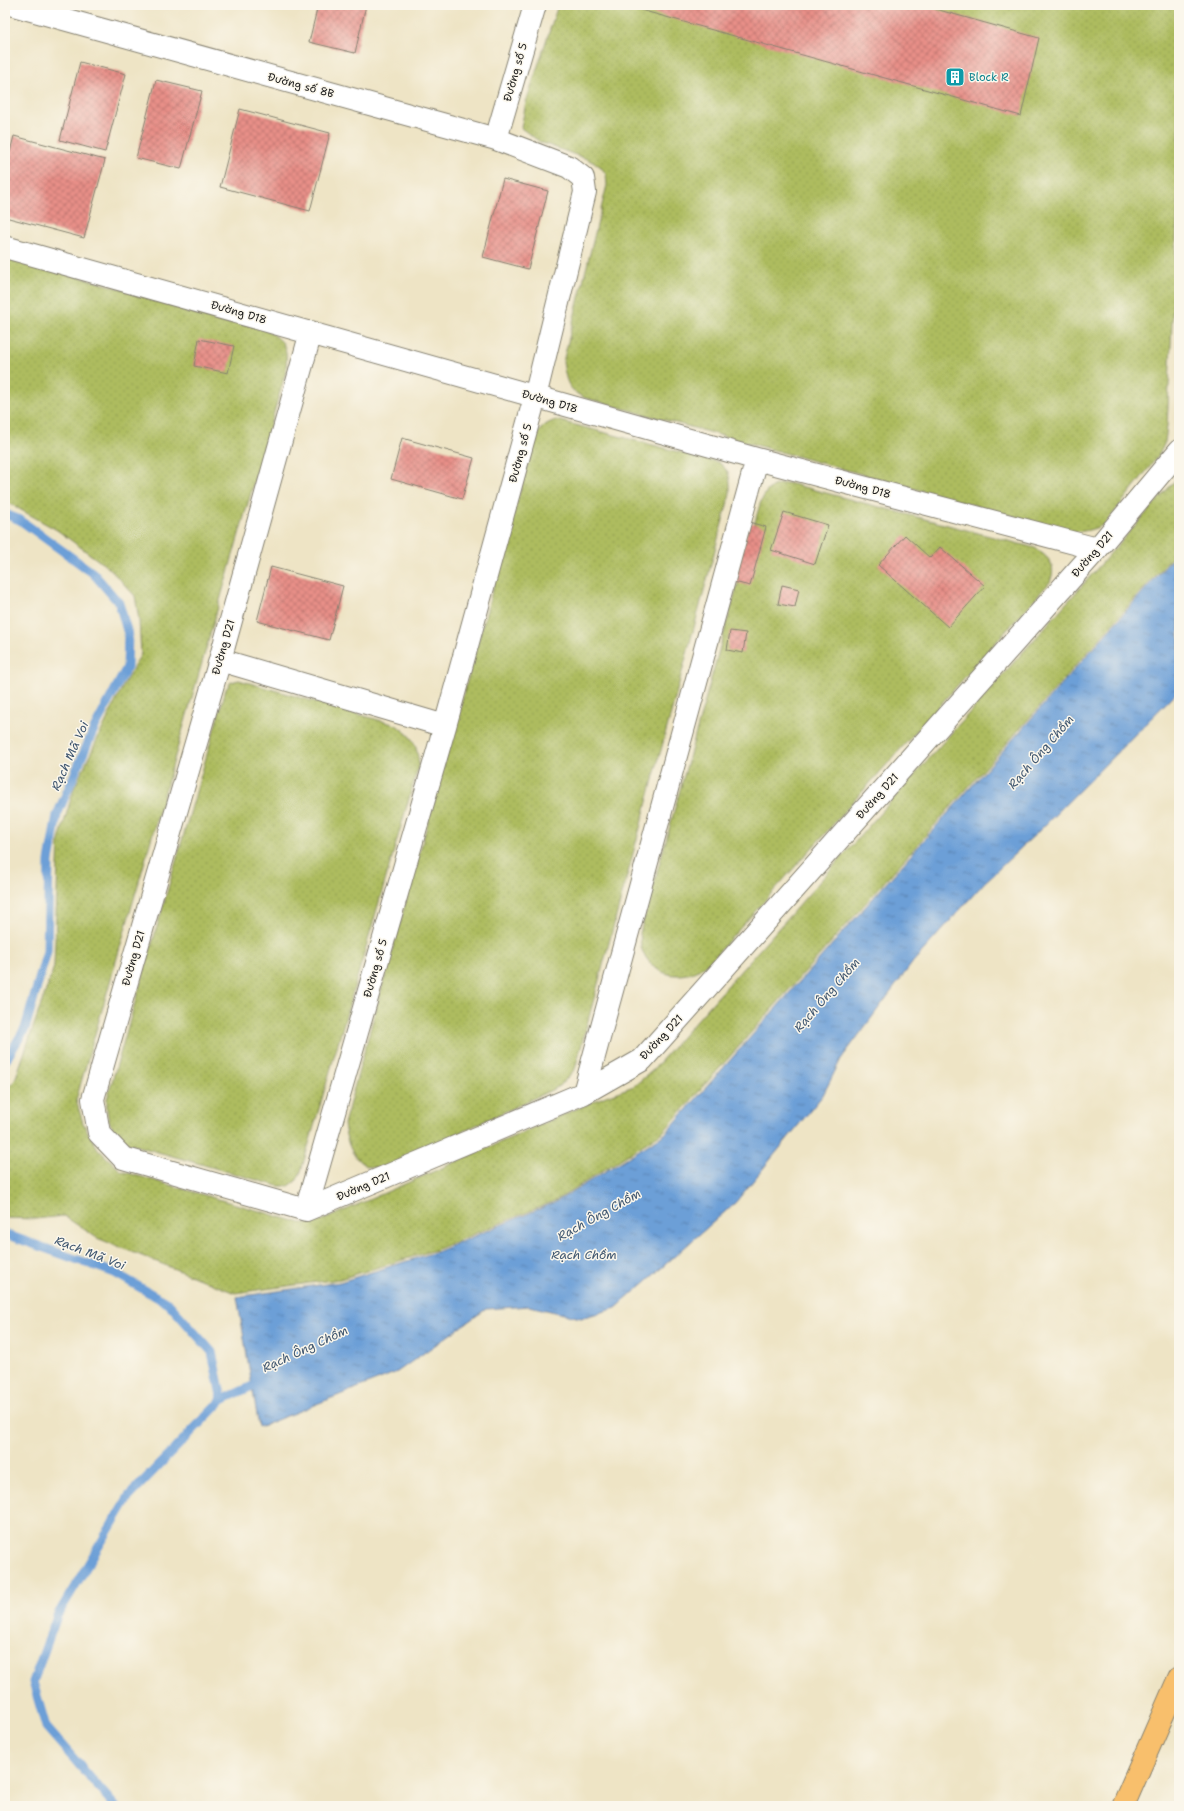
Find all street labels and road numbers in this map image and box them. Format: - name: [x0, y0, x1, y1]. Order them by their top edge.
- street label: Đường số 5: [500, 41, 531, 103]
- street label: Đường số 8B: [266, 69, 336, 102]
- street label: Đường D18: [209, 297, 269, 328]
- street label: Đường D18: [520, 386, 580, 417]
- street label: Đường số 5: [505, 422, 536, 484]
- street label: Đường D18: [833, 473, 893, 502]
- street label: Đường D21: [1068, 528, 1117, 581]
- street label: Đường D21: [208, 618, 239, 676]
- street label: Đường D21: [853, 770, 902, 822]
- street label: Đường D21: [118, 929, 149, 987]
- street label: Đường số 5: [360, 937, 391, 999]
- street label: Đường D21: [637, 1011, 686, 1063]
- street label: Đường D21: [334, 1168, 392, 1204]

